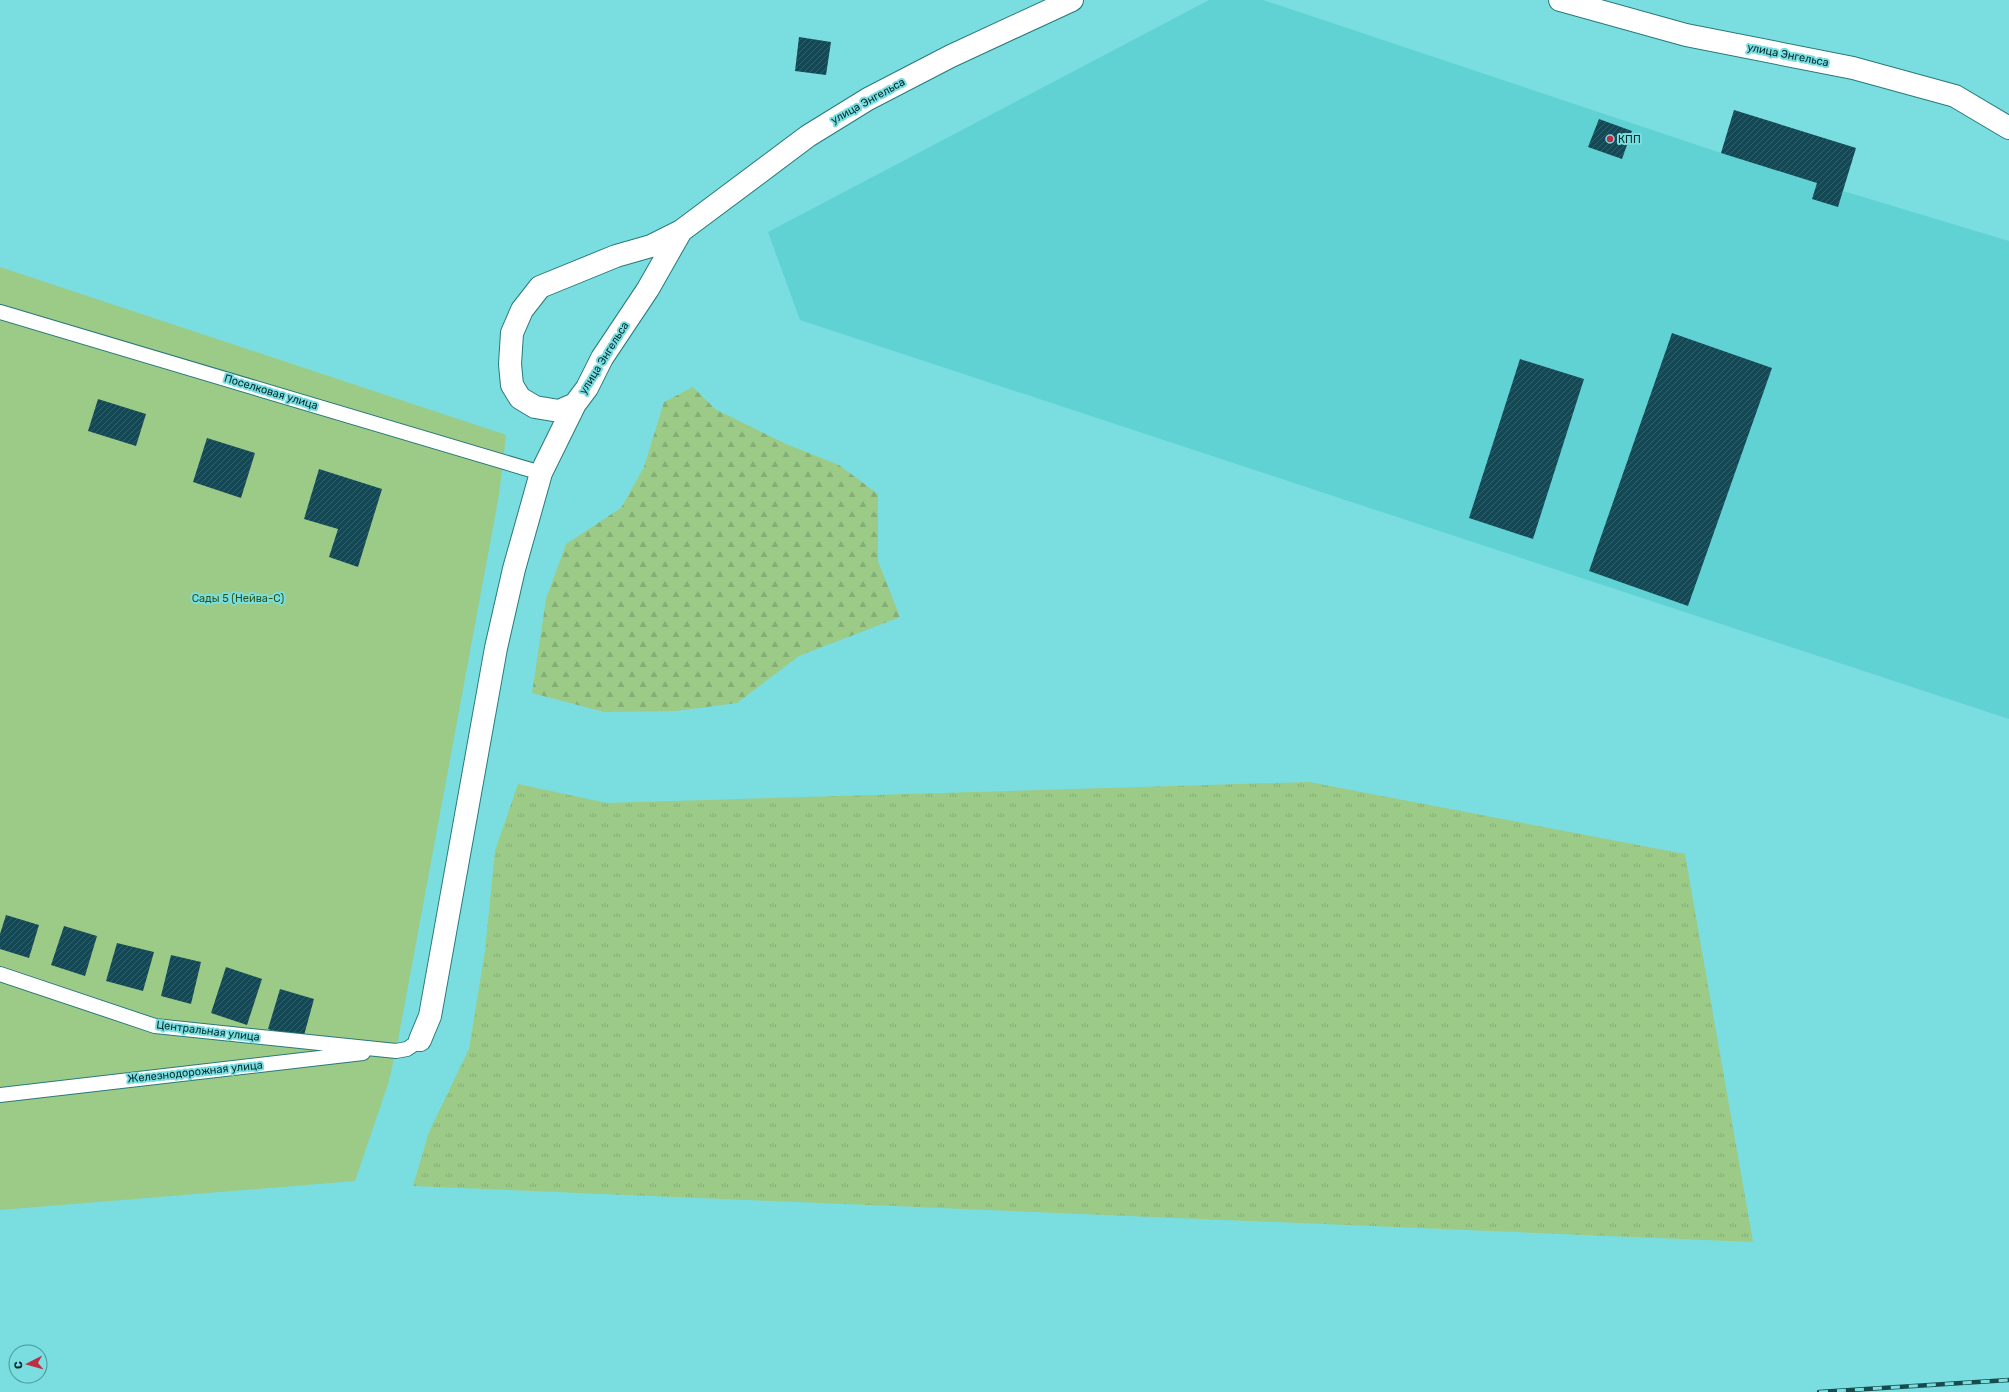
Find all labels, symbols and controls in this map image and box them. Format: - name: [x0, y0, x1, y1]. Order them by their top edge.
- street label: улица Энгельса: [1746, 41, 1830, 69]
- street label: улица Энгельса: [829, 75, 907, 127]
- place label: КПП: [1618, 133, 1641, 146]
- marker: КПП: [1605, 134, 1615, 144]
- street label: улица Энгельса: [577, 319, 631, 397]
- street label: Поселковая улица: [223, 372, 319, 412]
- park label: Сады 5 (Нейва-С): [192, 592, 285, 605]
- street label: Центральная улица: [156, 1018, 260, 1044]
- street label: Железнодорожная улица: [127, 1058, 263, 1086]
- north arrow: [8, 1344, 48, 1384]
- text: С: [12, 1360, 25, 1370]

